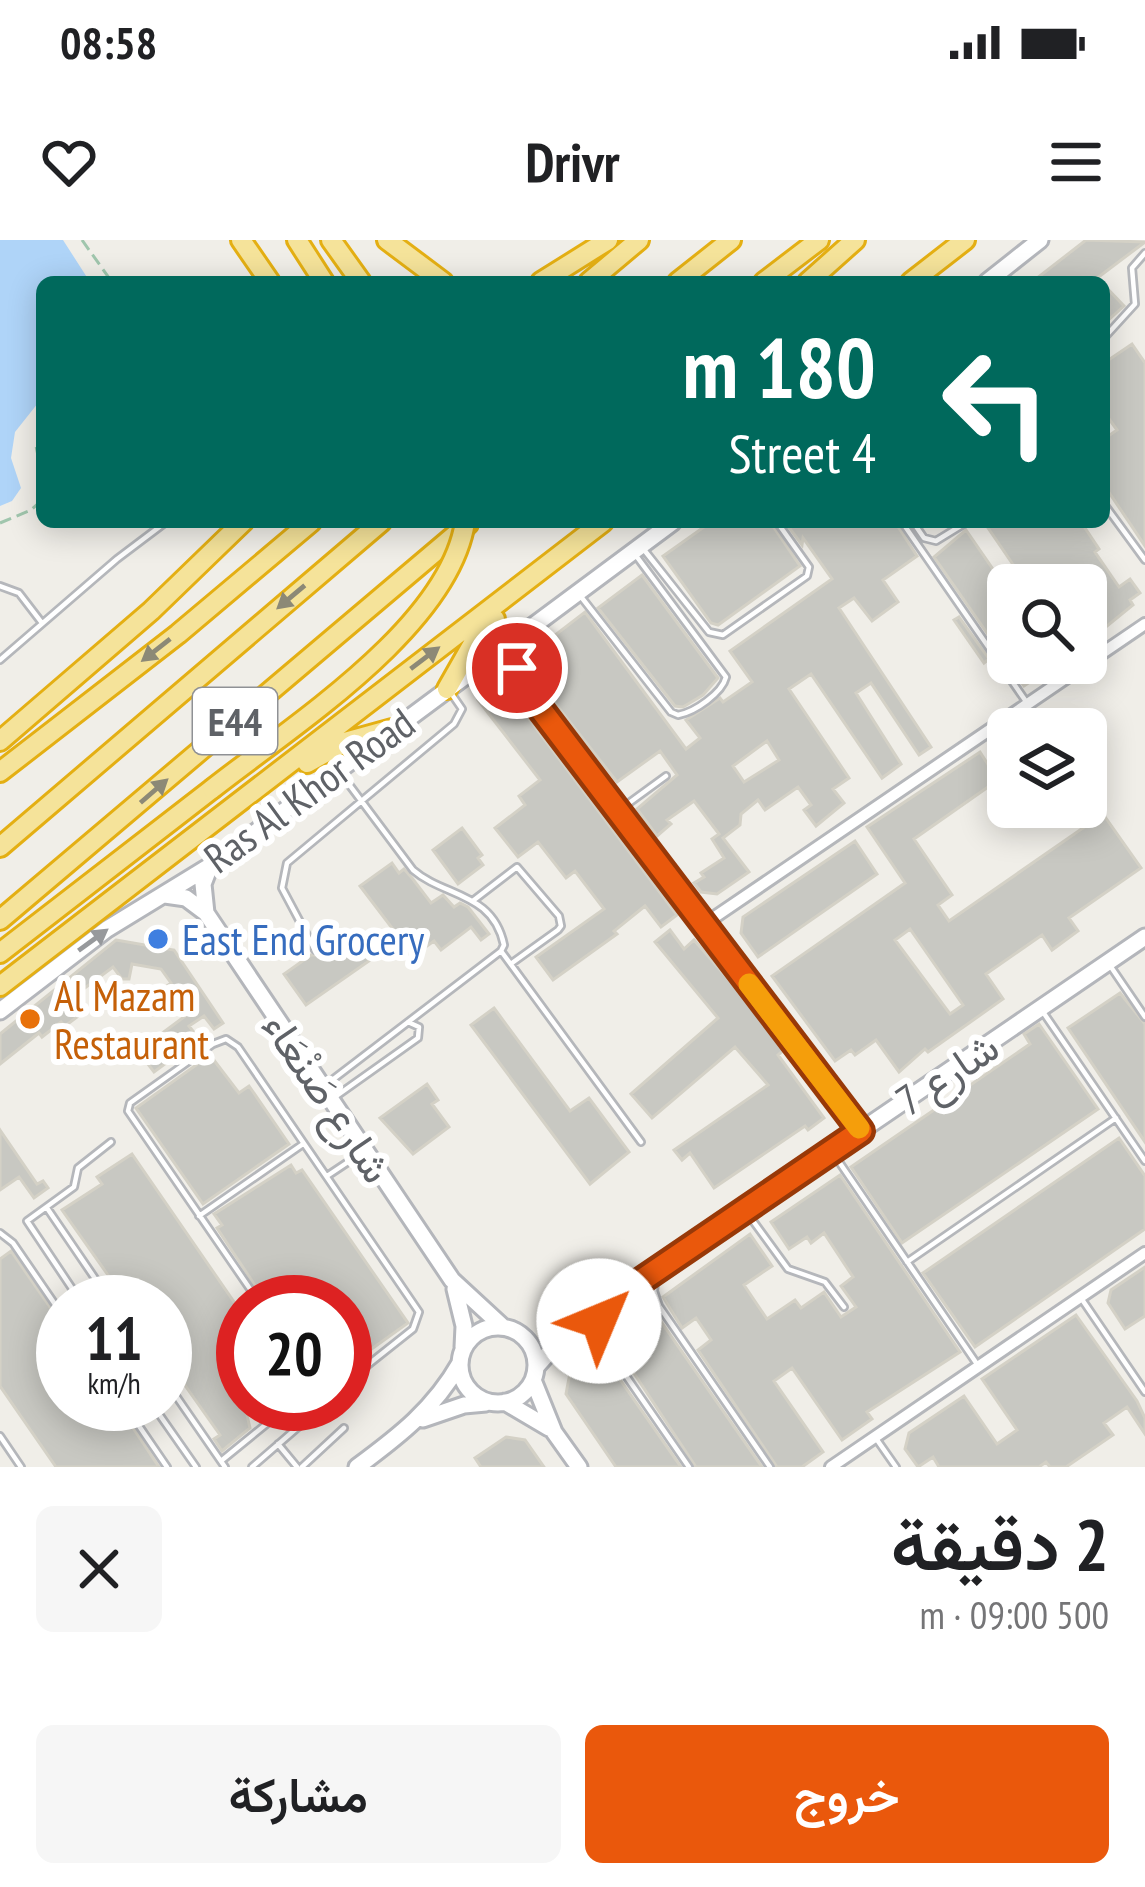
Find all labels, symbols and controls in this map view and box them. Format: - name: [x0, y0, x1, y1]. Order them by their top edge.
- text: 08:58: [60, 13, 157, 71]
- text: Drivr: [525, 127, 620, 197]
- icon: heart: [36, 129, 102, 195]
- icon: menu: [1043, 129, 1109, 195]
- text: 180 m: [683, 312, 876, 421]
- icon: left: [918, 324, 1074, 480]
- text: 4 Street: [728, 418, 876, 488]
- map controls: [987, 564, 1107, 828]
- button: search: [987, 564, 1107, 684]
- one-way arrow: [276, 584, 306, 610]
- pin: [466, 617, 568, 719]
- icon: arrive: [484, 635, 550, 701]
- one-way arrow: [141, 637, 172, 662]
- one-way arrow: [409, 646, 441, 671]
- road number: E44: [193, 688, 277, 754]
- street label: Ras Al Khor Road: [193, 695, 425, 885]
- button: layers: [987, 708, 1107, 828]
- one-way arrow: [139, 778, 169, 804]
- place label: East End Grocery: [182, 912, 424, 967]
- marker: East End Grocery: [145, 926, 171, 952]
- one-way arrow: [77, 928, 109, 952]
- place label: Al Mazam Restaurant: [54, 968, 209, 1071]
- street label: شارع صَنْعَاء: [249, 1001, 405, 1194]
- marker: Al Mazam Restaurant: [17, 1006, 43, 1032]
- street label: شارع 7: [885, 1019, 1010, 1129]
- position arrow: [536, 1258, 662, 1384]
- speed limit sign: 20: [216, 1275, 372, 1431]
- text: 11: [85, 1299, 143, 1377]
- text: km/h: [87, 1363, 141, 1402]
- text: 2 دقيقة: [891, 1497, 1109, 1590]
- button: close: [36, 1506, 162, 1632]
- text: 500 m · 09:00: [920, 1589, 1109, 1640]
- button: مشاركة: [36, 1725, 561, 1863]
- button: خروج: [585, 1725, 1109, 1863]

